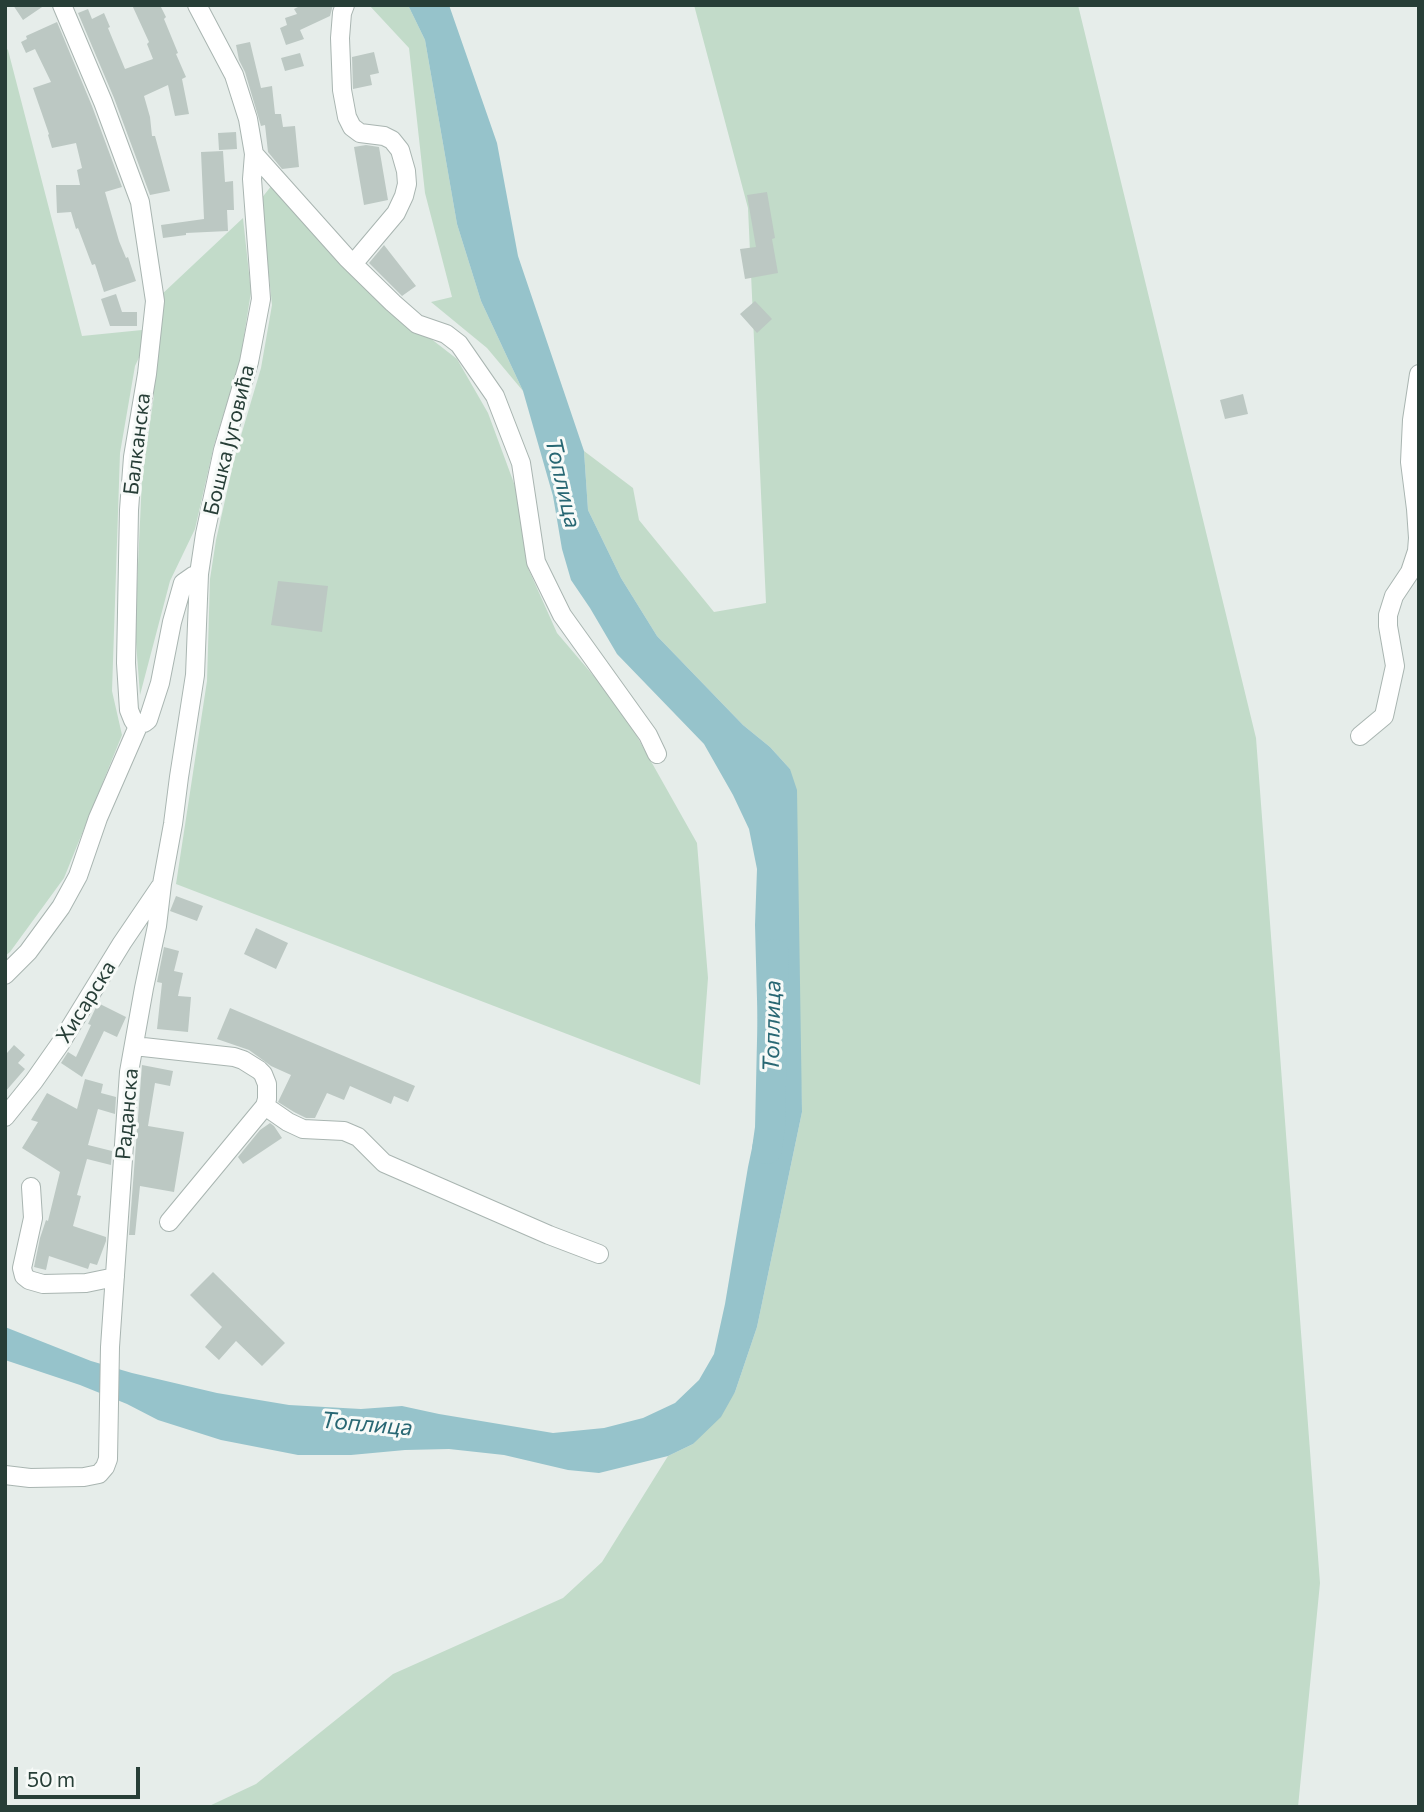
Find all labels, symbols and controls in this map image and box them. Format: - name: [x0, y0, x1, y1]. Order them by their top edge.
- street label: Бошка Југовића: [198, 362, 260, 518]
- street label: Балканска: [118, 391, 156, 497]
- water label: Топлица: [539, 435, 587, 531]
- street label: Хисарска: [51, 956, 121, 1048]
- water label: Топлица: [757, 980, 787, 1072]
- street label: Раданска: [110, 1067, 144, 1161]
- water label: Топлица: [320, 1406, 414, 1442]
- scale bar: [18, 1752, 144, 1796]
- text: 50 m: [27, 1766, 75, 1791]

